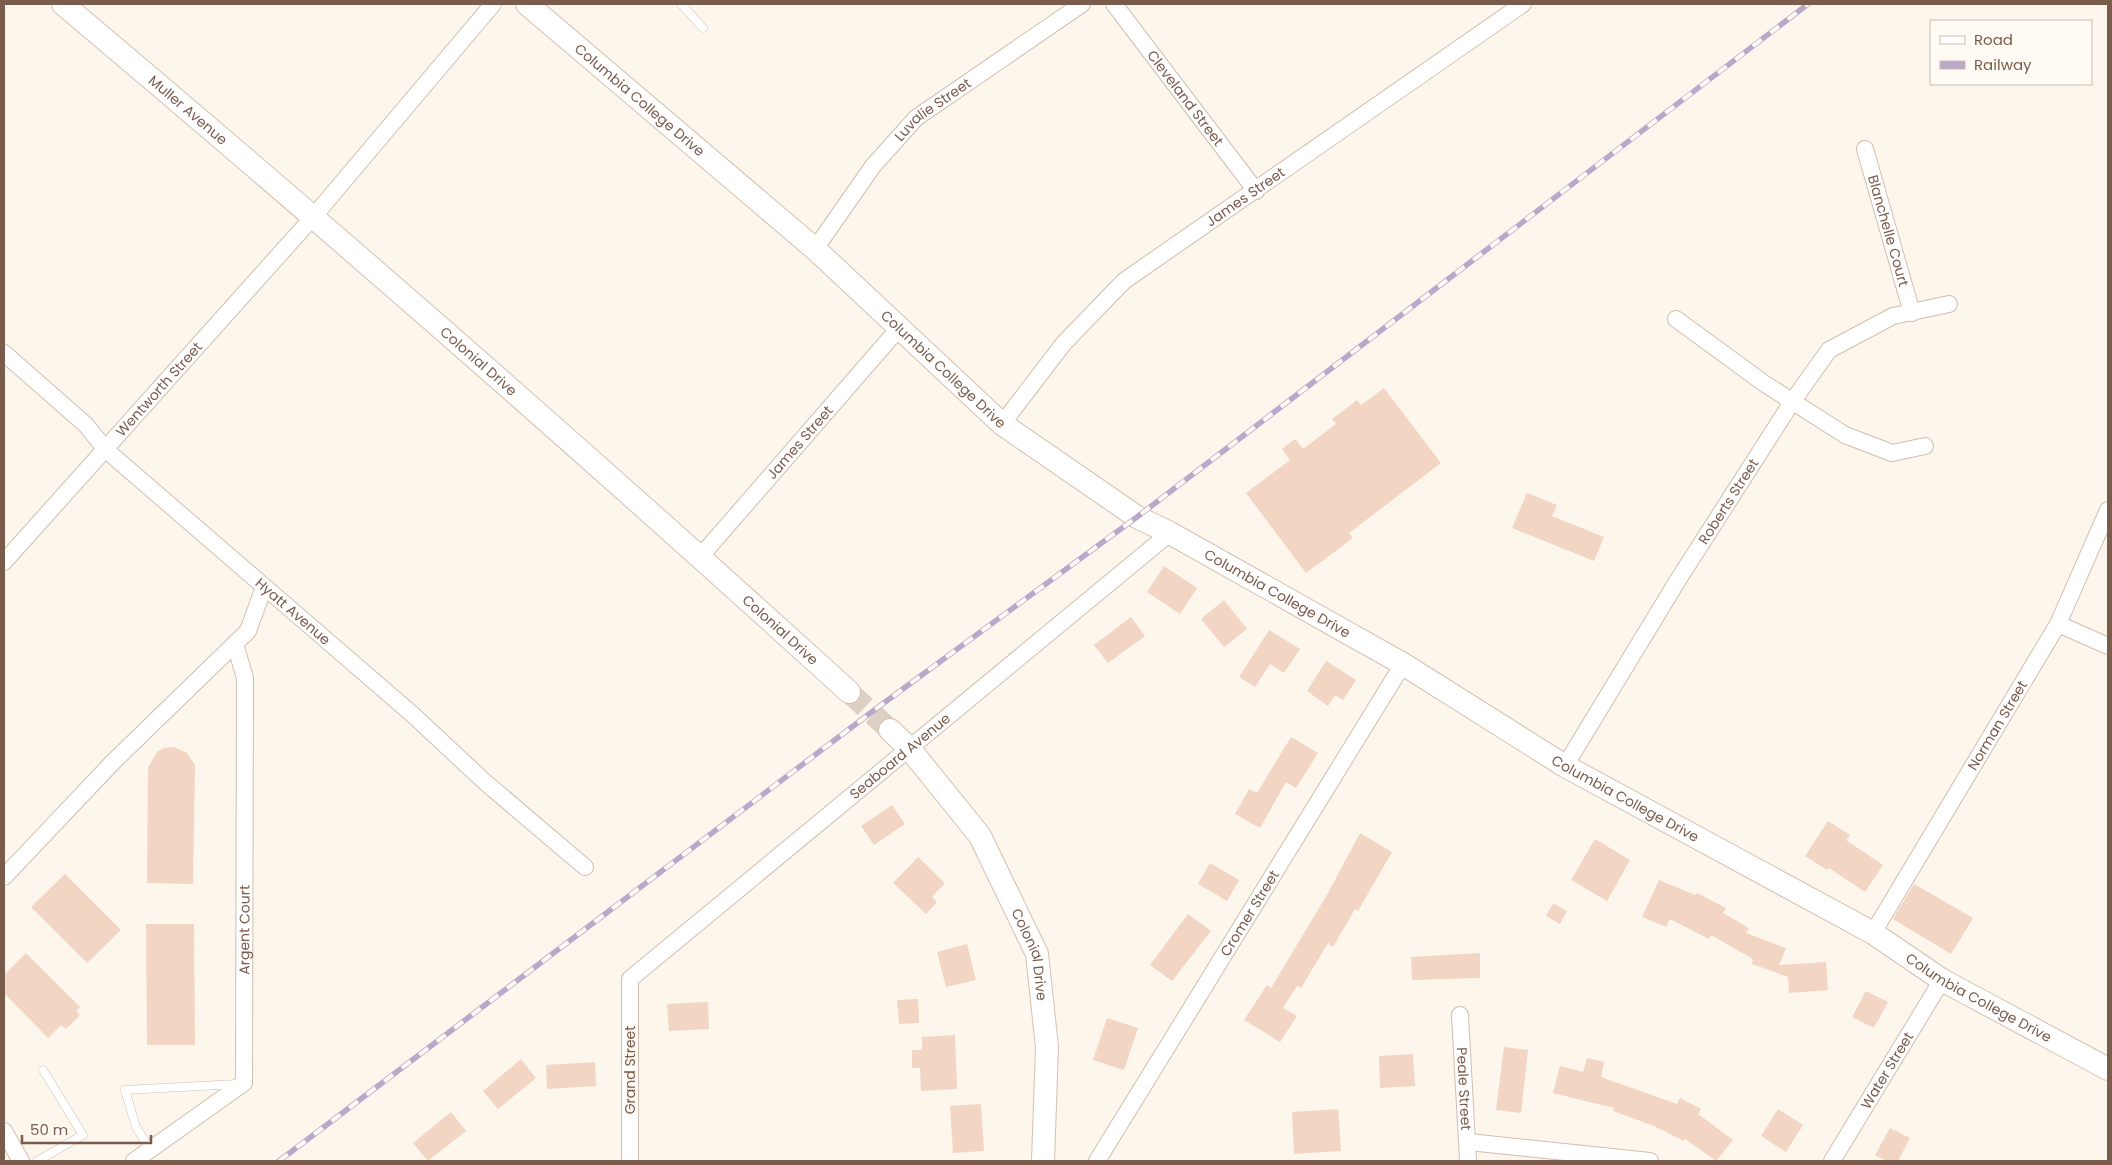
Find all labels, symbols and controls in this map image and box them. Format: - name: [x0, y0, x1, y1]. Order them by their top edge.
- legend: [1930, 20, 2092, 85]
- text: Road: [1974, 29, 2013, 50]
- street label: Columbia College Drive: [570, 39, 709, 161]
- street label: Cleveland Street: [1142, 46, 1228, 150]
- text: Railway: [1974, 54, 2032, 75]
- street label: Muller Avenue: [144, 71, 232, 150]
- street label: Luvalie Street: [890, 73, 975, 146]
- street label: James Street: [1202, 162, 1289, 231]
- street label: Blanchelle Court: [1863, 173, 1914, 289]
- street label: Columbia College Drive: [876, 305, 1011, 433]
- street label: Colonial Drive: [436, 322, 522, 401]
- street label: Wentworth Street: [111, 337, 207, 441]
- street label: James Street: [762, 401, 838, 484]
- street label: Roberts Street: [1693, 455, 1763, 548]
- street label: Columbia College Drive: [1200, 544, 1355, 643]
- street label: Hyatt Avenue: [251, 573, 335, 650]
- street label: Colonial Drive: [738, 590, 823, 670]
- street label: Norman Street: [1963, 677, 2032, 774]
- street label: Seaboard Avenue: [845, 708, 955, 804]
- street label: Columbia College Drive: [1548, 750, 1703, 847]
- street label: Cromer Street: [1215, 866, 1284, 960]
- street label: Argent Court: [234, 885, 254, 975]
- street label: Colonial Drive: [1006, 905, 1052, 1002]
- street label: Columbia College Drive: [1902, 948, 2056, 1047]
- street label: Grand Street: [620, 1026, 640, 1114]
- street label: Water Street: [1856, 1028, 1918, 1113]
- street label: Peale Street: [1452, 1047, 1476, 1131]
- scale bar: [22, 1112, 151, 1144]
- text: 50 m: [30, 1119, 68, 1140]

